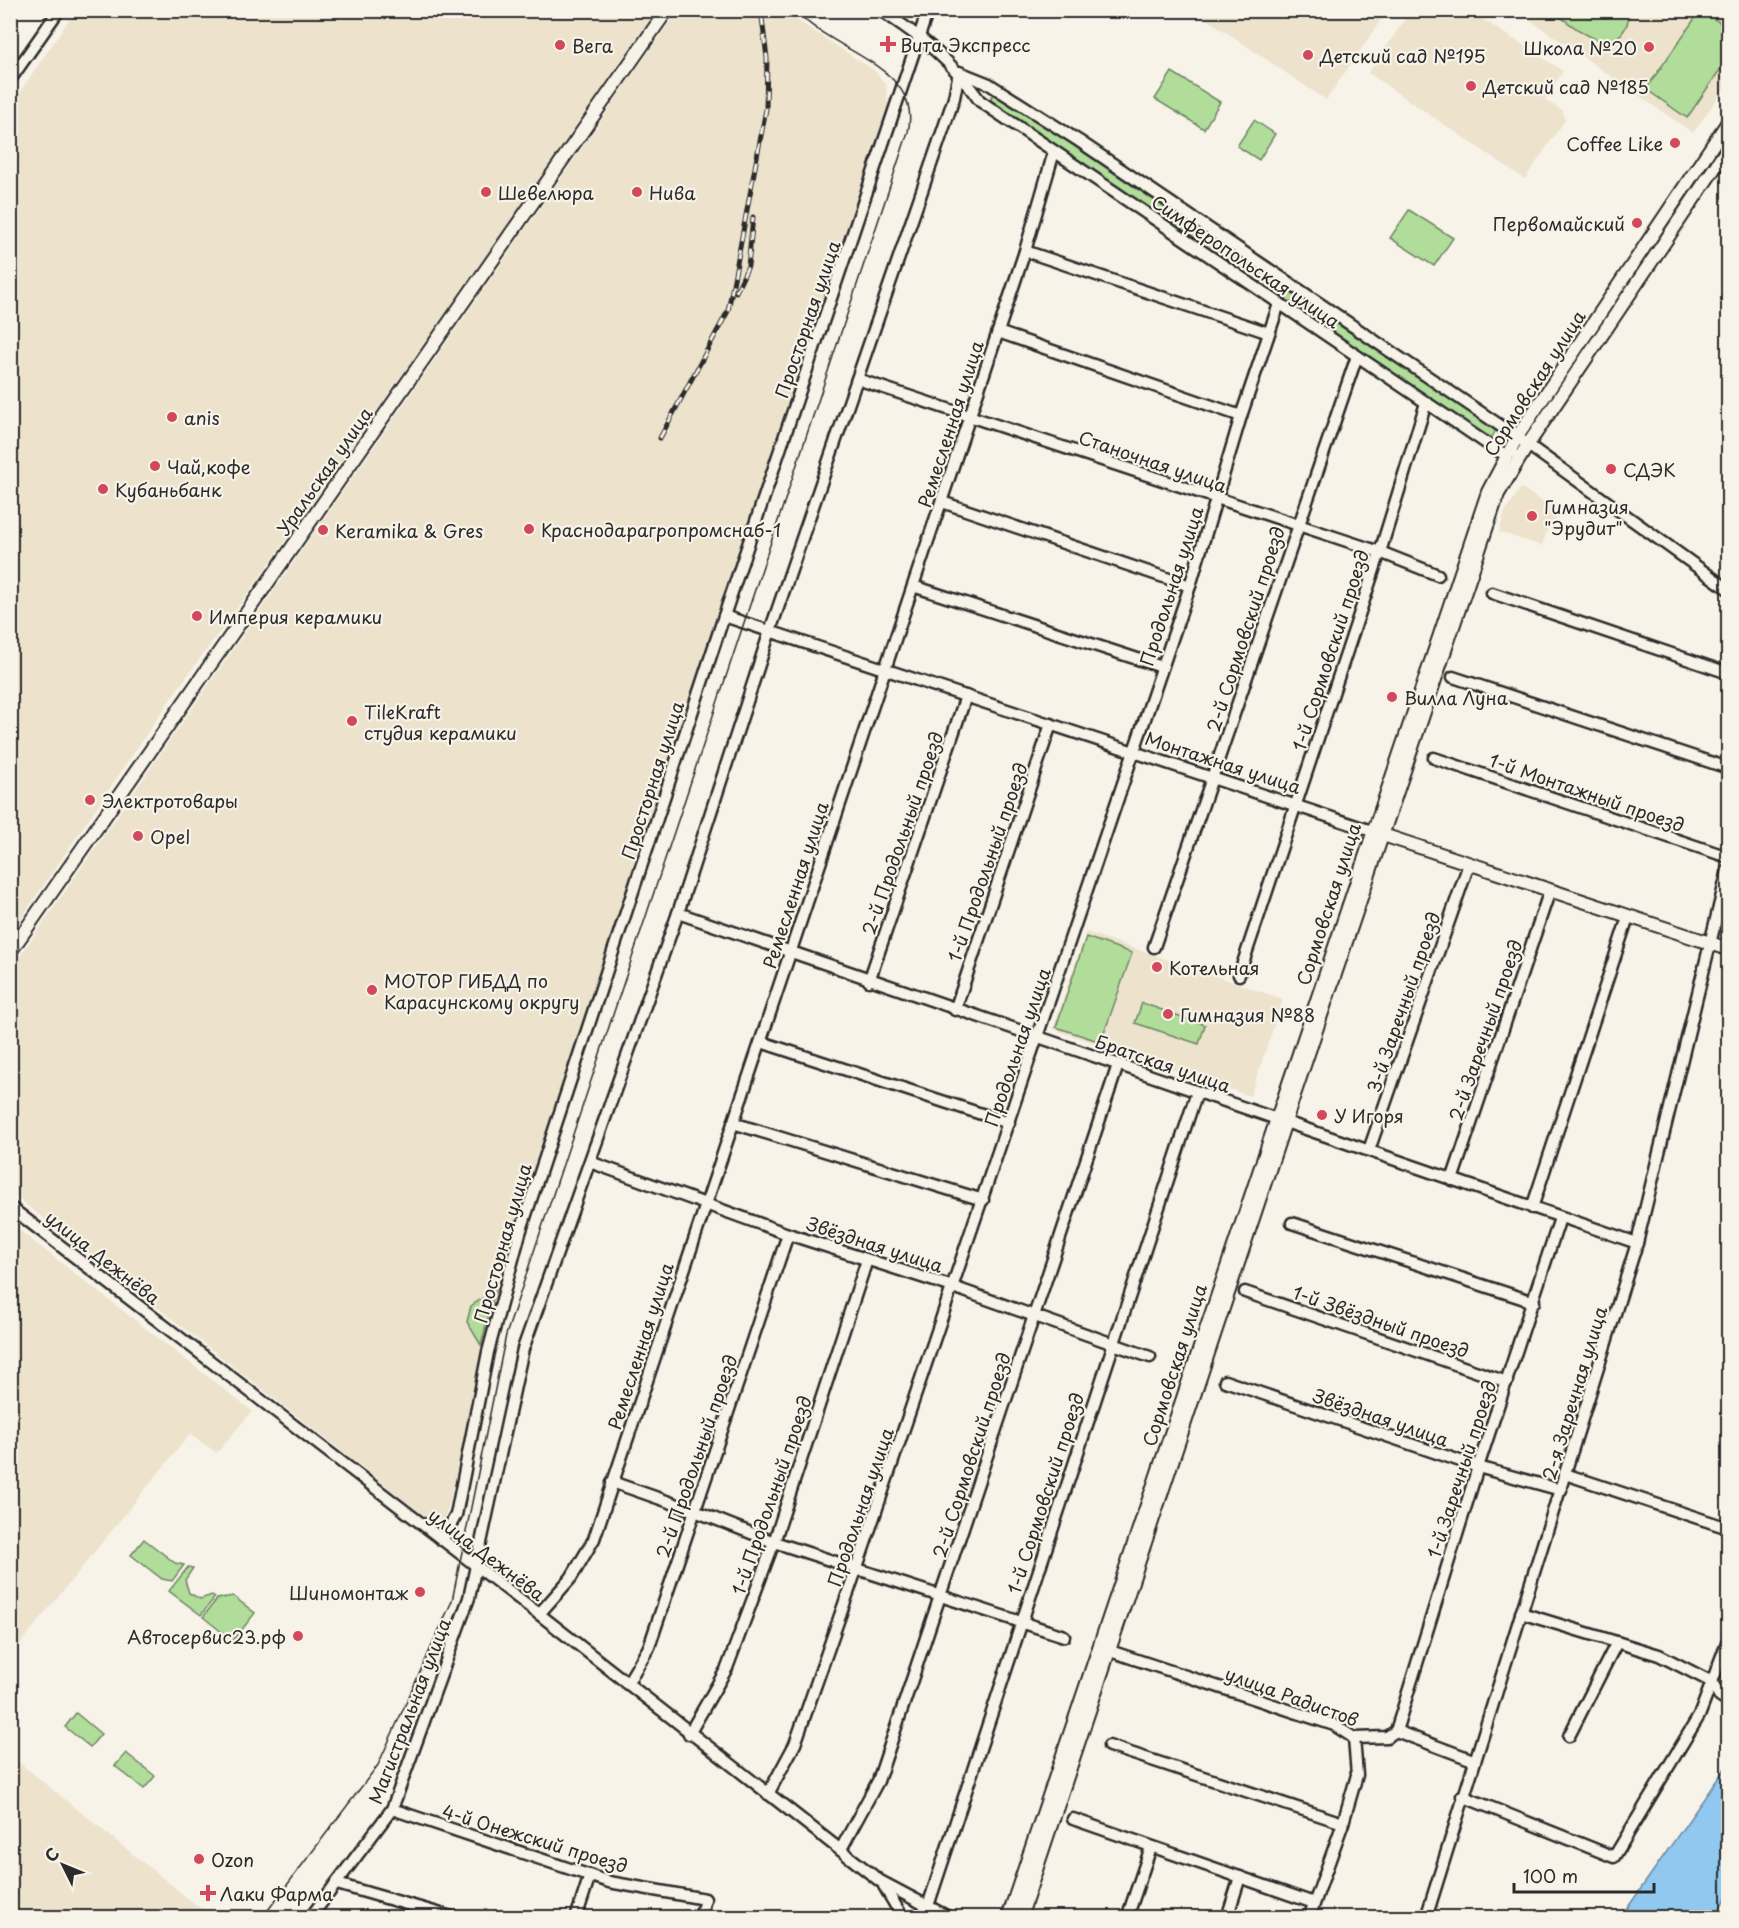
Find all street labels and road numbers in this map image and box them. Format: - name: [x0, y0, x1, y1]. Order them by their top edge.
- street label: Симферопольская улица: [1146, 188, 1346, 335]
- street label: Просторная улица: [767, 236, 847, 401]
- street label: Сормовская улица: [1477, 304, 1592, 461]
- street label: Ремесленная улица: [910, 336, 990, 511]
- street label: Уральская улица: [269, 401, 379, 541]
- street label: Станочная улица: [1075, 423, 1231, 499]
- street label: Продольная улица: [1132, 502, 1210, 669]
- street label: 2-й Сормовский проезд: [1199, 523, 1291, 735]
- street label: 1-й Сормовский проезд: [1285, 546, 1375, 754]
- street label: Просторная улица: [614, 697, 691, 863]
- street label: Монтажная улица: [1142, 724, 1305, 800]
- street label: 2-й Продольный проезд: [854, 728, 950, 938]
- street label: 1-й Монтажный проезд: [1486, 746, 1688, 838]
- street label: 1-й Продольный проезд: [940, 759, 1034, 965]
- street label: Ремесленная улица: [755, 797, 835, 972]
- street label: Сормовская улица: [1289, 819, 1367, 989]
- street label: 3-й Заречный проезд: [1359, 908, 1447, 1096]
- street label: 2-й Заречный проезд: [1441, 936, 1529, 1124]
- street label: Продольная улица: [977, 963, 1057, 1130]
- street label: Братская улица: [1092, 1027, 1235, 1099]
- street label: Просторная улица: [466, 1159, 538, 1326]
- street label: улица Дежнёва: [40, 1203, 167, 1311]
- street label: Звёздная улица: [803, 1209, 947, 1279]
- street label: Ремесленная улица: [600, 1258, 680, 1433]
- street label: 1-й Звёздный проезд: [1289, 1278, 1473, 1364]
- street label: Сормовская улица: [1135, 1280, 1213, 1450]
- street label: 2-я Заречная улица: [1535, 1302, 1613, 1483]
- street label: 2-й Сормовский проезд: [925, 1349, 1017, 1561]
- street label: 2-й Продольный проезд: [648, 1351, 744, 1561]
- street label: 1-й Заречный проезд: [1419, 1377, 1503, 1561]
- street label: Звёздная улица: [1310, 1381, 1453, 1453]
- street label: 1-й Сормовский проезд: [1000, 1389, 1090, 1597]
- street label: 1-й Продольный проезд: [724, 1392, 818, 1598]
- street label: Продольная улица: [820, 1423, 900, 1590]
- street label: улица Дежнёва: [423, 1501, 551, 1607]
- street label: Магистральная улица: [361, 1614, 457, 1808]
- street label: улица Радистов: [1221, 1659, 1363, 1733]
- street label: 4-й Онежский проезд: [439, 1797, 631, 1879]

